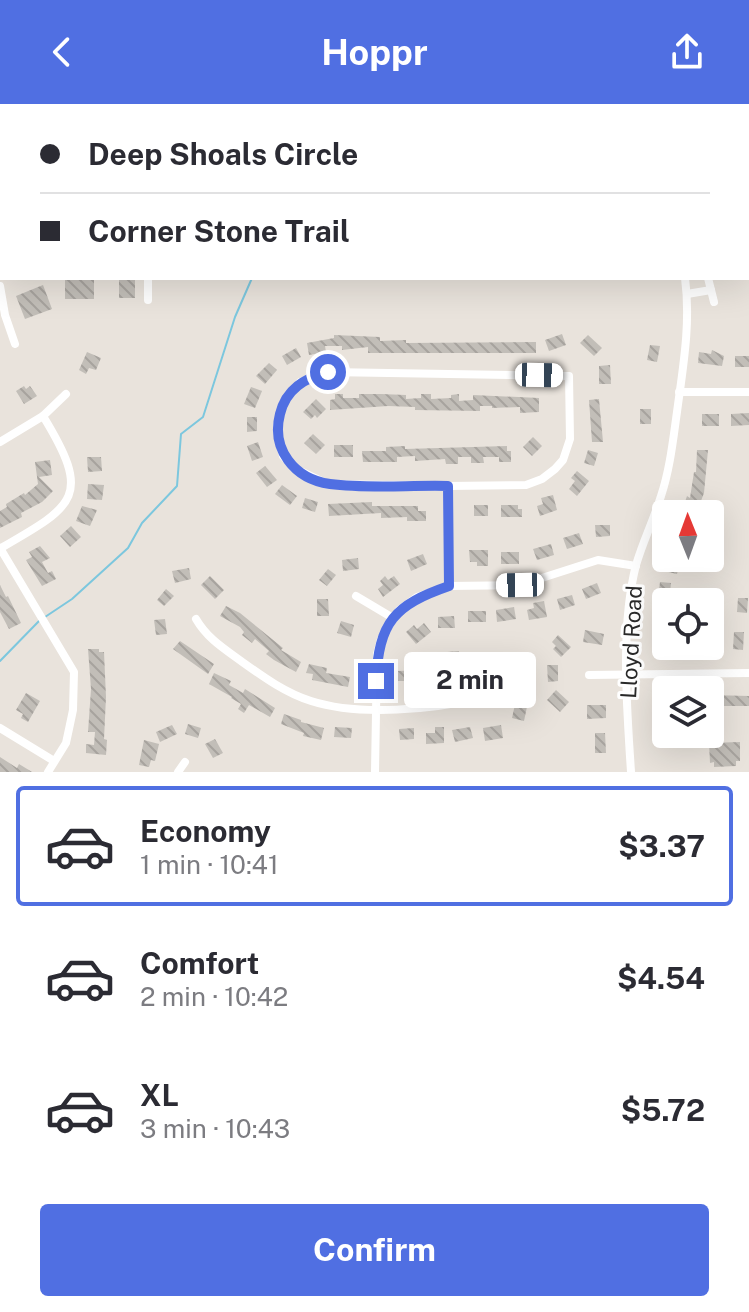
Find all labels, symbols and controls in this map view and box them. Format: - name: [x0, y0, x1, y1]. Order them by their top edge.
- icon: back: [40, 30, 84, 74]
- icon: share: [665, 30, 709, 74]
- text: Hoppr: [321, 31, 428, 73]
- text: Deep Shoals Circle: [88, 136, 358, 172]
- text: Corner Stone Trail: [88, 213, 350, 249]
- route start: [310, 354, 346, 390]
- car: [515, 363, 563, 387]
- north arrow: [652, 500, 724, 572]
- map controls: [652, 500, 724, 748]
- car: [496, 573, 544, 597]
- street label: Lloyd Road: [615, 585, 647, 699]
- button: locate: [652, 588, 724, 660]
- callout: 2 min: [404, 653, 536, 709]
- route end: [358, 663, 394, 699]
- text: 2 min: [436, 664, 504, 695]
- button: layers: [652, 676, 724, 748]
- icon: car: [44, 810, 116, 882]
- text: Economy: [140, 813, 271, 849]
- text: $3.37: [618, 828, 705, 864]
- text: 1 min · 10:41: [140, 849, 279, 880]
- icon: car: [44, 942, 116, 1014]
- text: Comfort: [140, 945, 259, 981]
- text: $4.54: [617, 960, 705, 996]
- text: 2 min · 10:42: [140, 981, 288, 1012]
- icon: car: [44, 1074, 116, 1146]
- text: XL: [140, 1077, 179, 1113]
- text: $5.72: [621, 1092, 705, 1128]
- text: 3 min · 10:43: [140, 1113, 290, 1144]
- button: Confirm: [40, 1204, 709, 1296]

